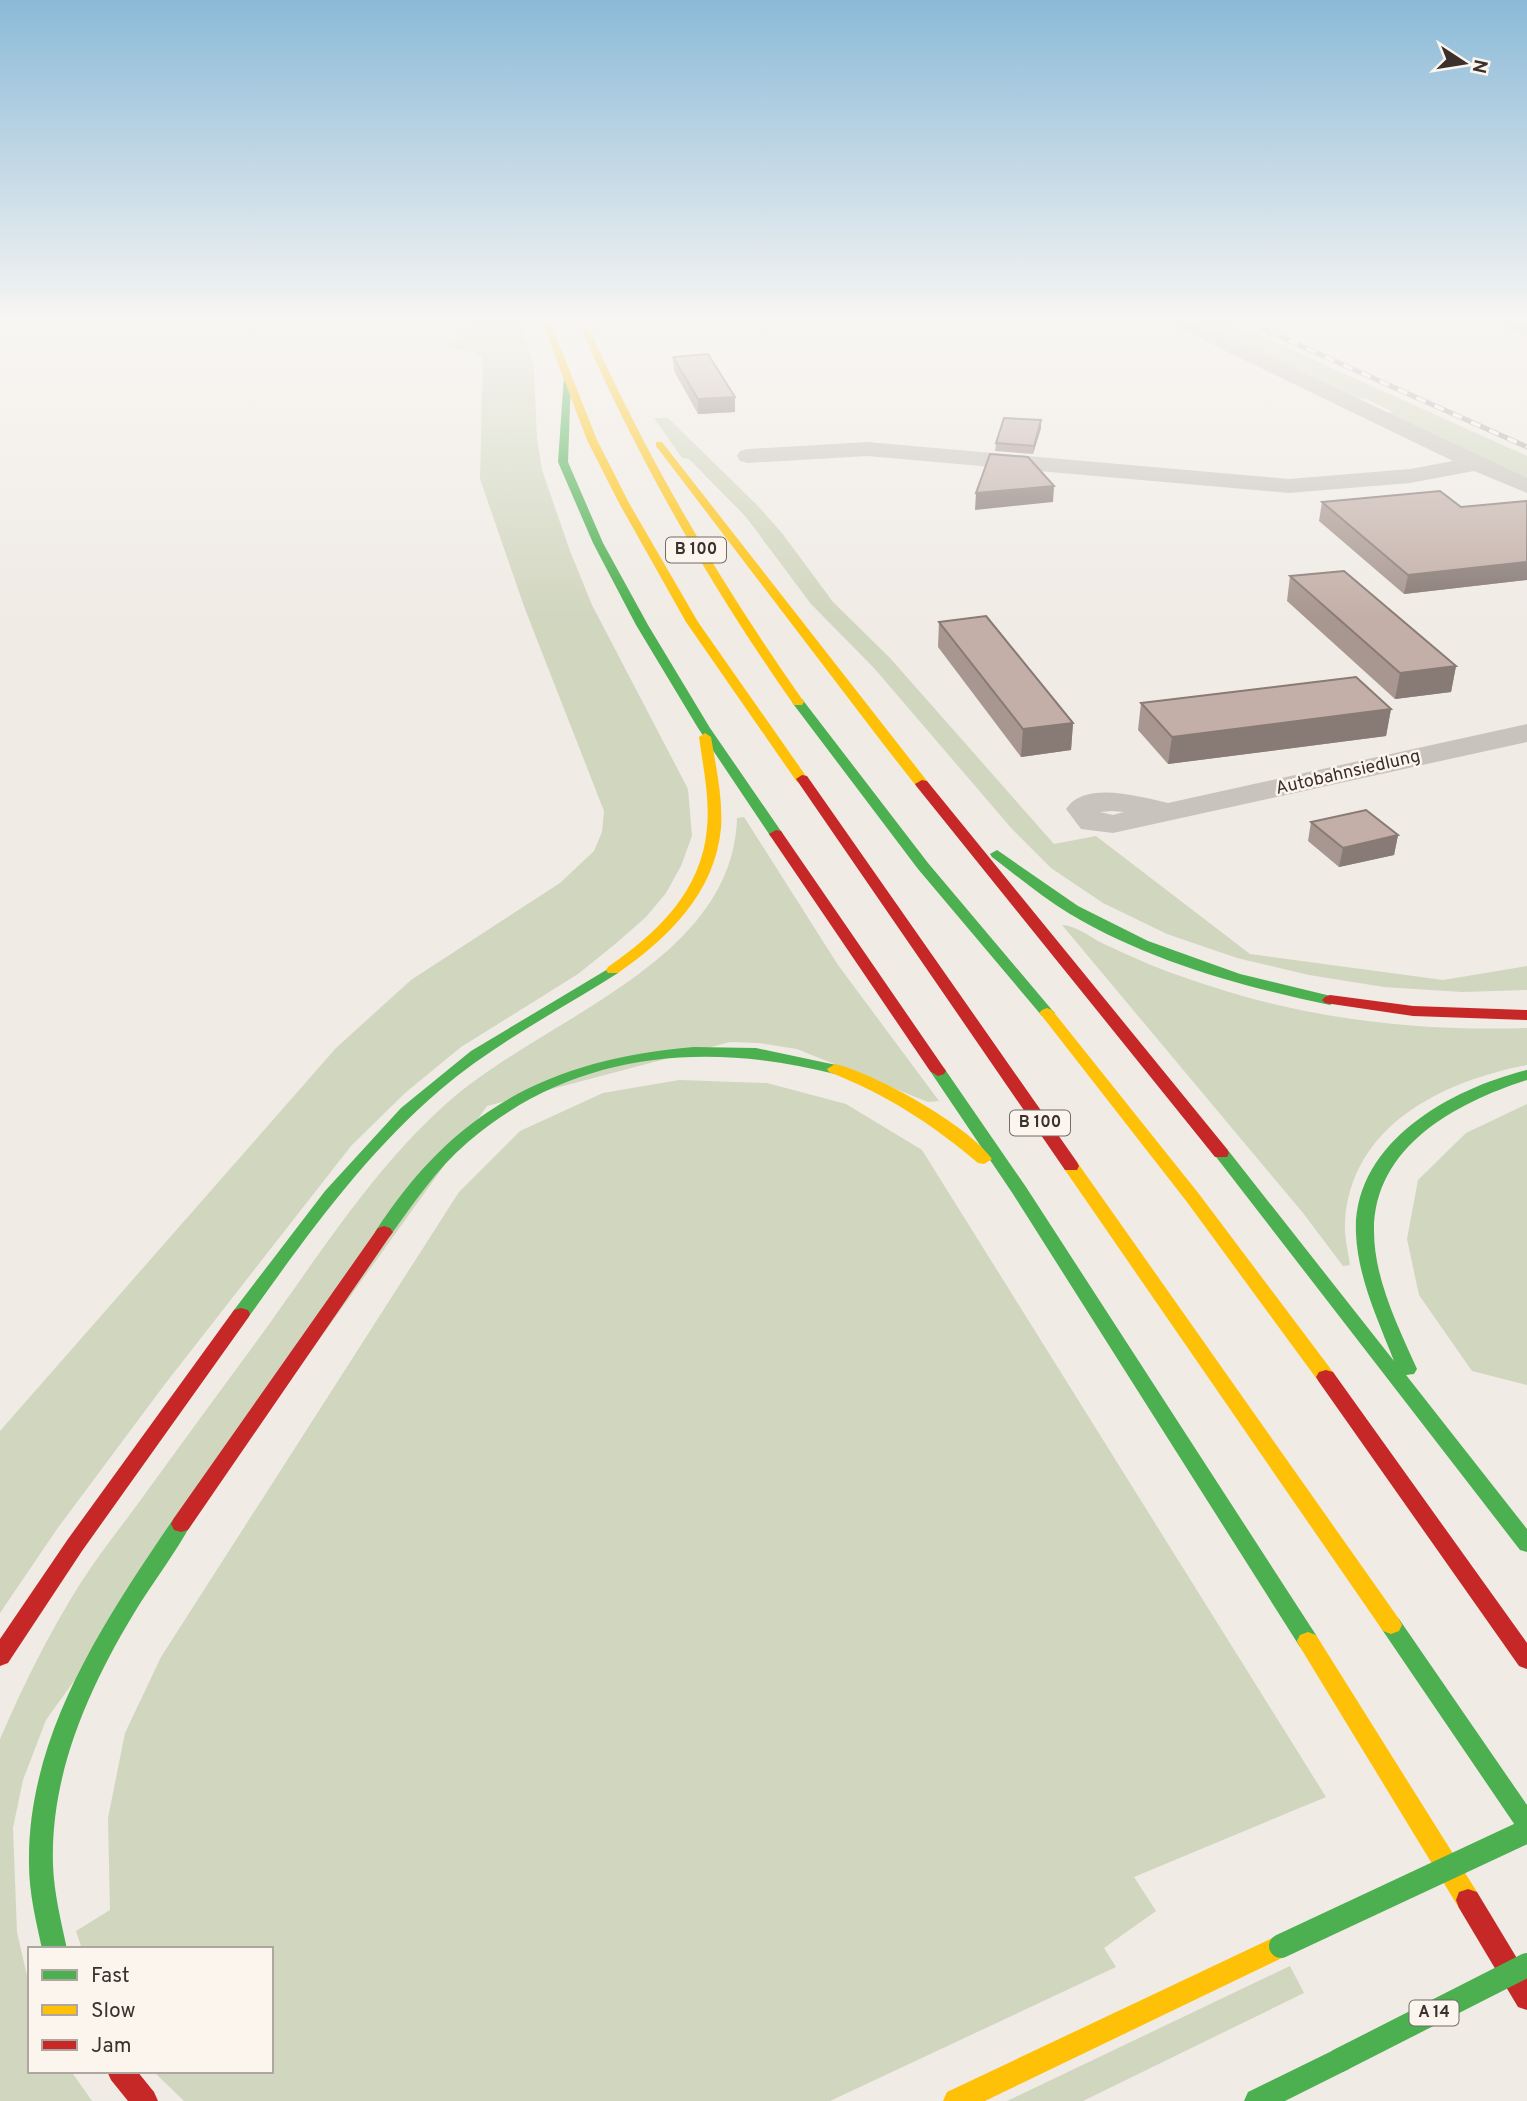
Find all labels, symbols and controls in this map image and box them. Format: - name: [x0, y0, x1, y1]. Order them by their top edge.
- north arrow: [1429, 28, 1499, 98]
- text: N: [1466, 57, 1492, 75]
- road number: B 100: [666, 538, 726, 562]
- street label: Autobahnsiedlung: [1273, 745, 1423, 801]
- road number: B 100: [1010, 1110, 1070, 1135]
- legend: [28, 1947, 273, 2073]
- text: Fast: [91, 1963, 130, 1990]
- text: Slow: [91, 1998, 136, 2025]
- road number: A 14: [1410, 2000, 1458, 2025]
- text: Jam: [91, 2033, 132, 2060]

